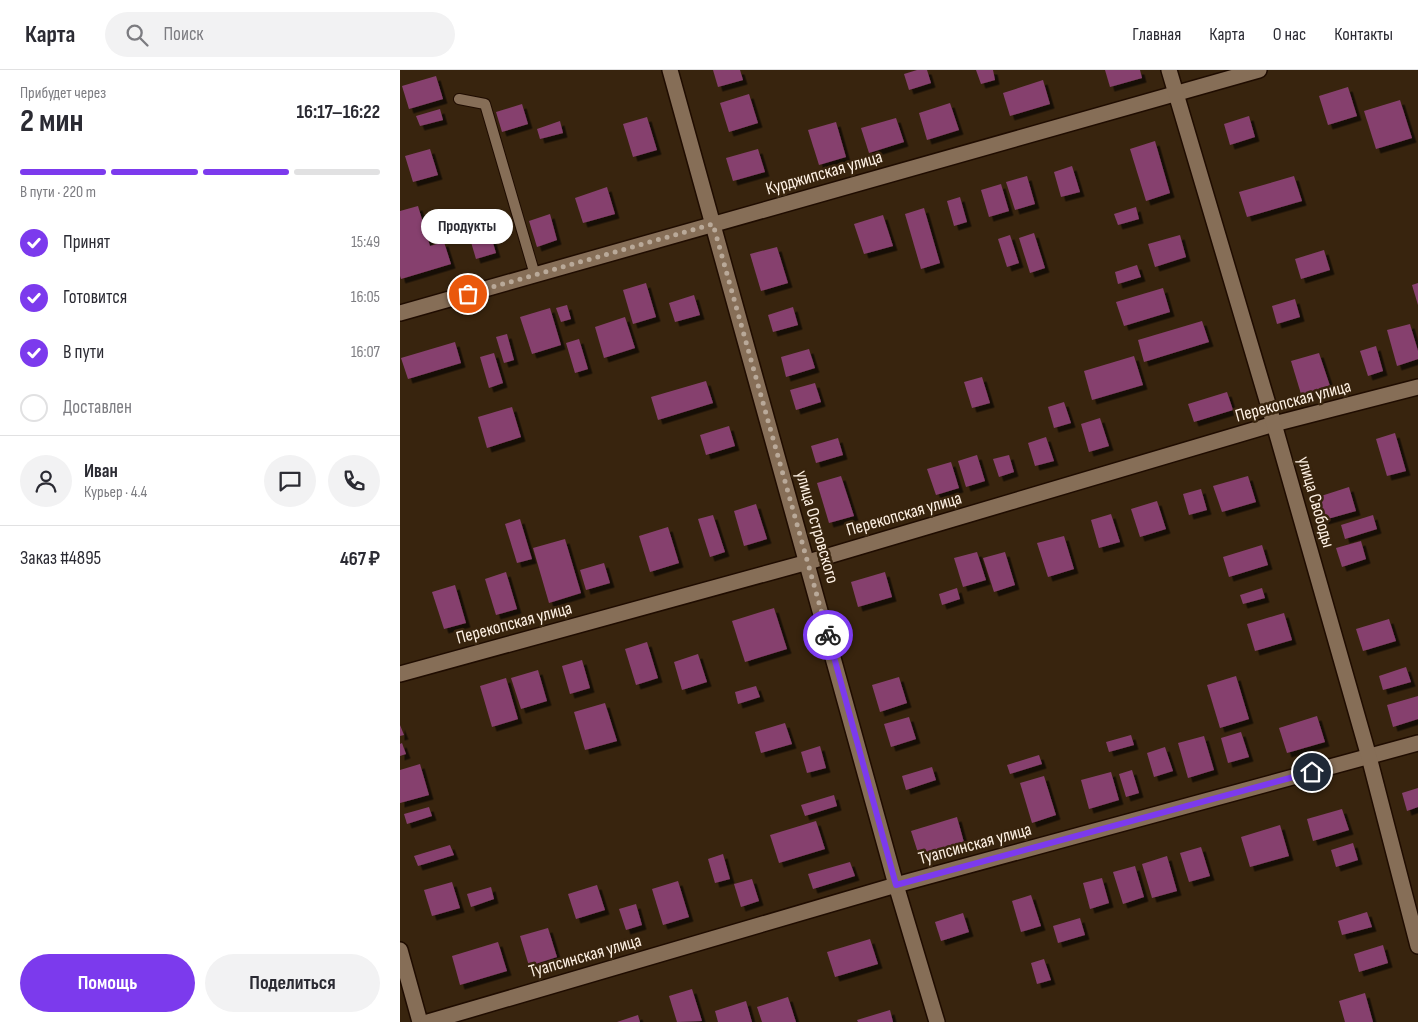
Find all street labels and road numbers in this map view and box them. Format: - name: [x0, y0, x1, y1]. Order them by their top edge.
- street label: Курджипская улица: [763, 146, 885, 200]
- street label: Перекопская улица: [1233, 375, 1353, 427]
- street label: улица Свободы: [1293, 454, 1339, 550]
- street label: улица Островского: [791, 468, 843, 586]
- street label: Перекопская улица: [844, 487, 964, 540]
- street label: Перекопская улица: [454, 597, 574, 649]
- street label: Туапсинская улица: [916, 819, 1034, 869]
- street label: Туапсинская улица: [526, 930, 644, 982]

